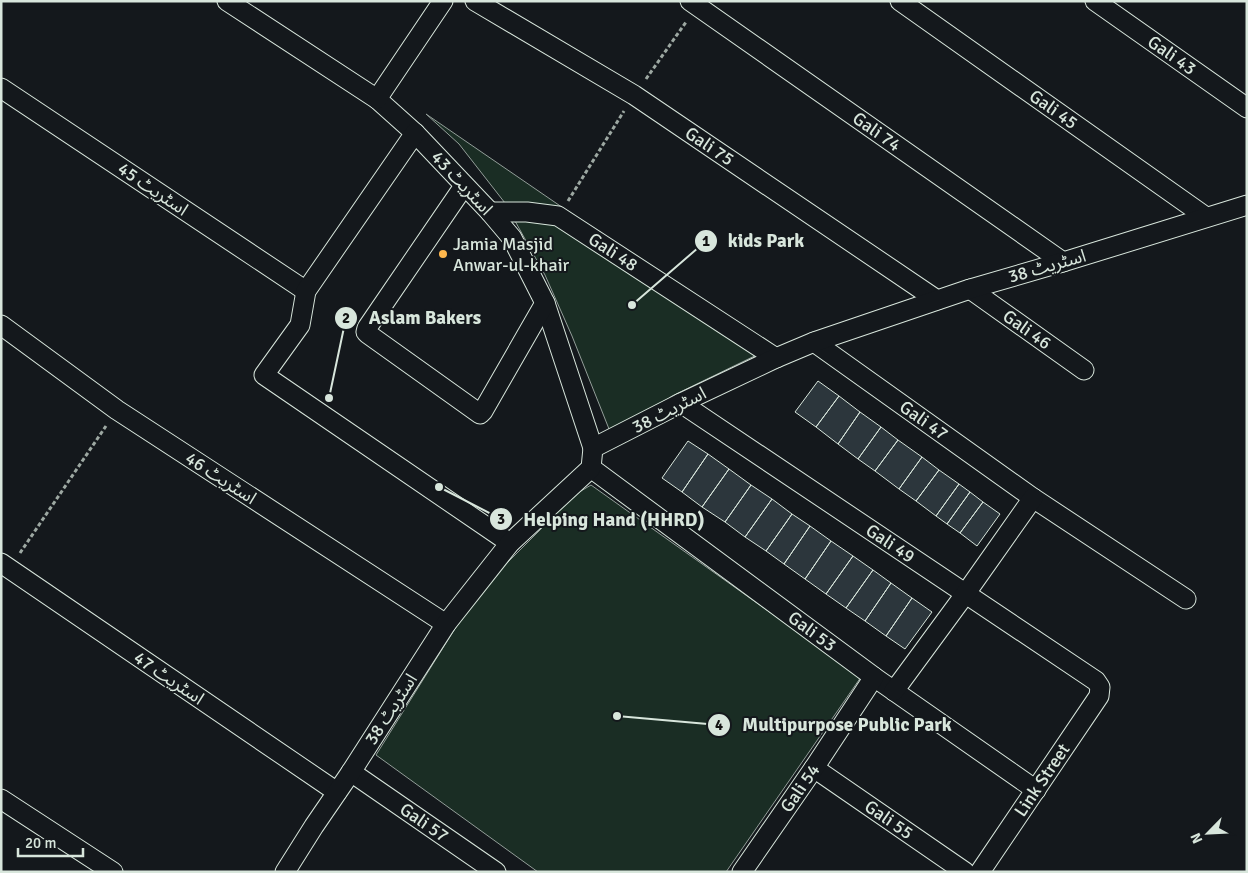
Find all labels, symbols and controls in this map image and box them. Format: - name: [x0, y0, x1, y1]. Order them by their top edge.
- street label: Gali 43: [1143, 31, 1200, 80]
- street label: Gali 45: [1025, 85, 1082, 134]
- street label: Gali 74: [848, 107, 906, 156]
- street label: Gali 75: [681, 122, 738, 170]
- street label: اسٹریٹ 43: [427, 146, 497, 220]
- street label: اسٹریٹ 45: [114, 157, 192, 221]
- callout: kids Park: [693, 224, 814, 258]
- street label: Gali 48: [584, 228, 642, 276]
- text: kids Park: [728, 229, 804, 253]
- text: 1: [702, 232, 710, 250]
- place label: Jamia Masjid Anwar-ul-khair: [453, 233, 570, 276]
- street label: اسٹریٹ 38: [1005, 244, 1089, 288]
- marker: Jamia Masjid Anwar-ul-khair: [437, 248, 449, 260]
- callout: Aslam Bakers: [334, 301, 491, 335]
- street label: Gali 46: [999, 305, 1056, 354]
- text: Aslam Bakers: [369, 306, 481, 330]
- text: 2: [342, 309, 350, 327]
- street label: اسٹریٹ 38: [628, 382, 710, 438]
- street label: Gali 47: [895, 396, 952, 445]
- street label: اسٹریٹ 46: [181, 447, 261, 509]
- callout: Helping Hand (HHRD): [488, 502, 715, 536]
- text: Helping Hand (HHRD): [523, 508, 705, 532]
- text: 3: [497, 510, 505, 528]
- street label: Gali 49: [862, 519, 919, 567]
- street label: Gali 53: [784, 606, 841, 656]
- street label: اسٹریٹ 47: [130, 646, 208, 710]
- street label: اسٹریٹ 38: [360, 669, 422, 749]
- callout: Multipurpose Public Park: [707, 708, 961, 742]
- text: Multipurpose Public Park: [742, 713, 952, 737]
- text: 4: [715, 716, 723, 734]
- street label: Link Street: [1009, 739, 1075, 821]
- street label: Gali 54: [776, 759, 825, 817]
- street label: Gali 55: [860, 795, 918, 844]
- street label: Gali 57: [396, 798, 453, 847]
- north arrow: [1183, 808, 1233, 858]
- scale bar: [18, 826, 82, 858]
- text: N: [1187, 830, 1206, 846]
- text: 20 m: [25, 834, 56, 852]

